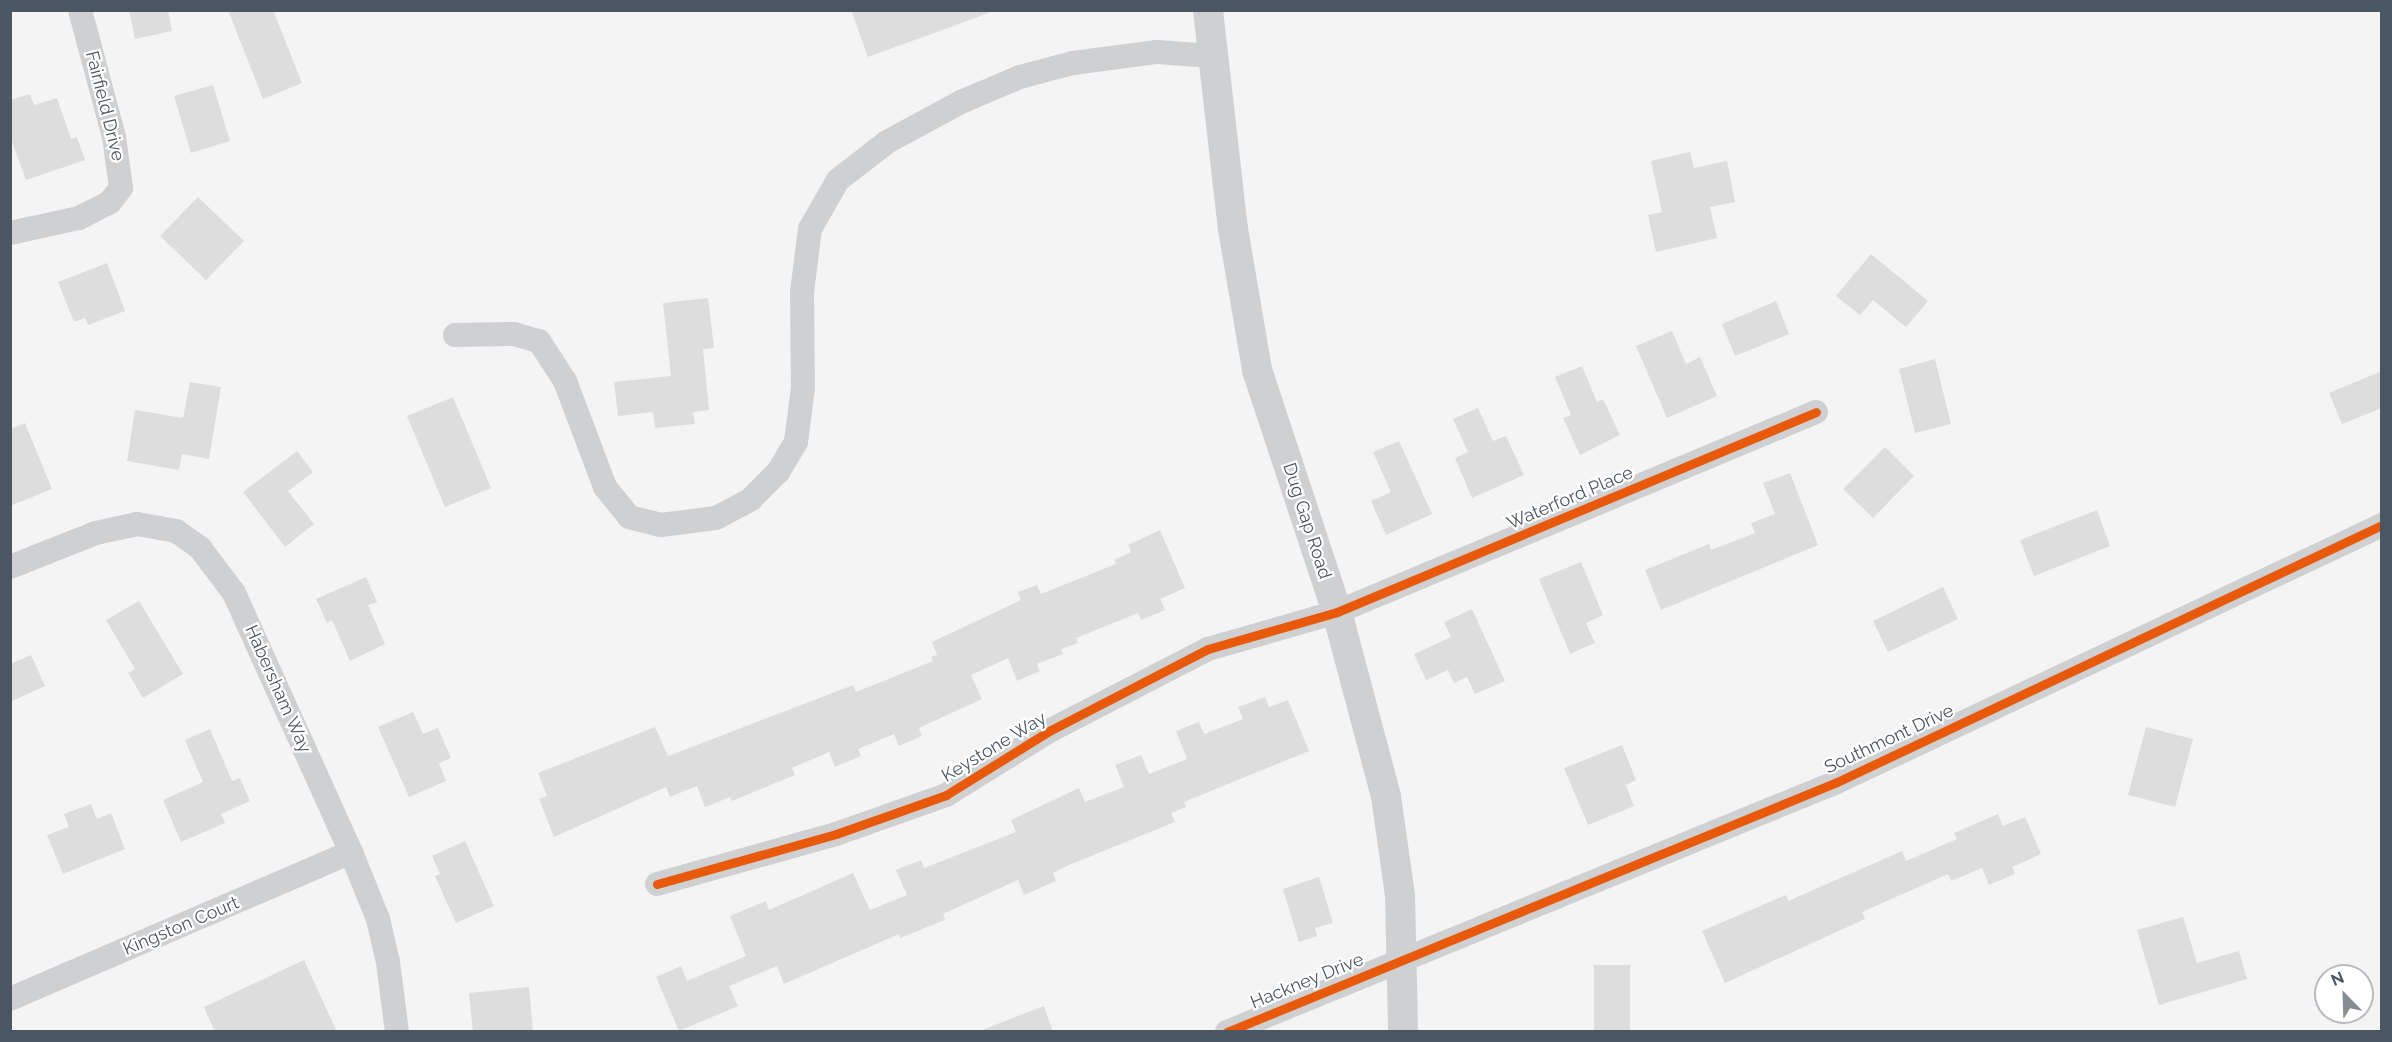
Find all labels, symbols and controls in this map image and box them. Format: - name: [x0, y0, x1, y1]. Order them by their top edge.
- street label: Fairfield Drive: [81, 49, 129, 163]
- street label: Dug Gap Road: [1278, 460, 1336, 582]
- street label: Waterford Place: [1504, 462, 1636, 534]
- street label: Habersham Way: [240, 621, 316, 757]
- street label: Southmont Drive: [1821, 700, 1957, 778]
- street label: Keystone Way: [937, 707, 1051, 787]
- street label: Kingston Court: [120, 892, 242, 960]
- street label: Hackney Drive: [1247, 948, 1367, 1014]
- north arrow: [2314, 964, 2374, 1024]
- text: N: [2328, 968, 2347, 990]

